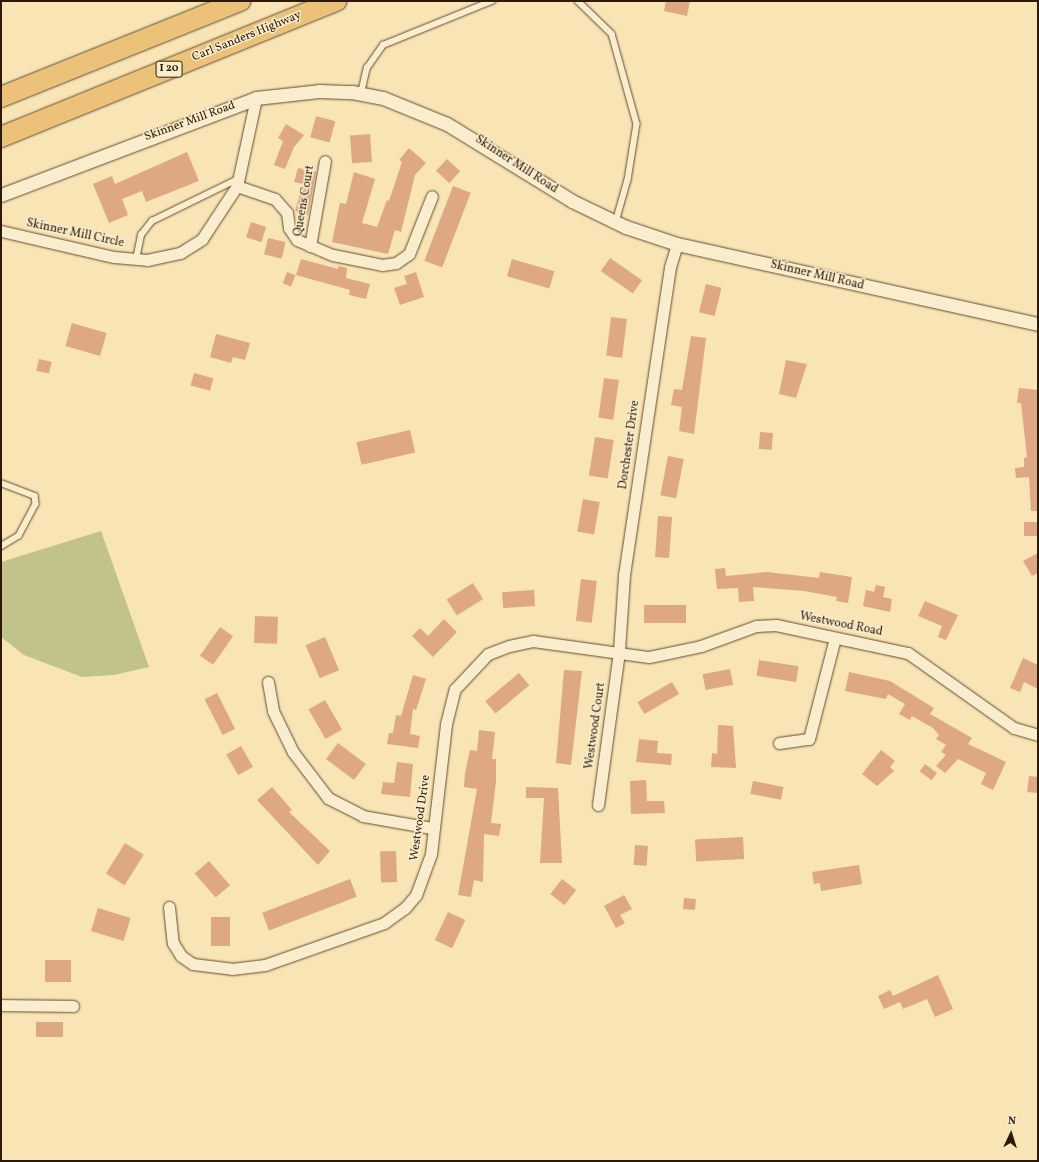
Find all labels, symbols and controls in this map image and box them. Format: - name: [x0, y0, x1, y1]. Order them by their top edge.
- street label: Carl Sanders Highway: [190, 9, 304, 65]
- road number: I 20: [155, 60, 183, 78]
- street label: Skinner Mill Road: [143, 99, 237, 145]
- street label: Skinner Mill Road: [472, 133, 560, 197]
- street label: Queens Court: [292, 164, 318, 238]
- street label: Skinner Mill Circle: [25, 217, 125, 251]
- street label: Skinner Mill Road: [769, 258, 865, 294]
- street label: Dorchester Drive: [617, 400, 643, 490]
- street label: Westwood Road: [798, 610, 884, 640]
- street label: Westwood Court: [583, 682, 609, 770]
- street label: Westwood Drive: [408, 774, 434, 862]
- north arrow: [991, 1114, 1031, 1154]
- text: N: [1007, 1114, 1016, 1129]

